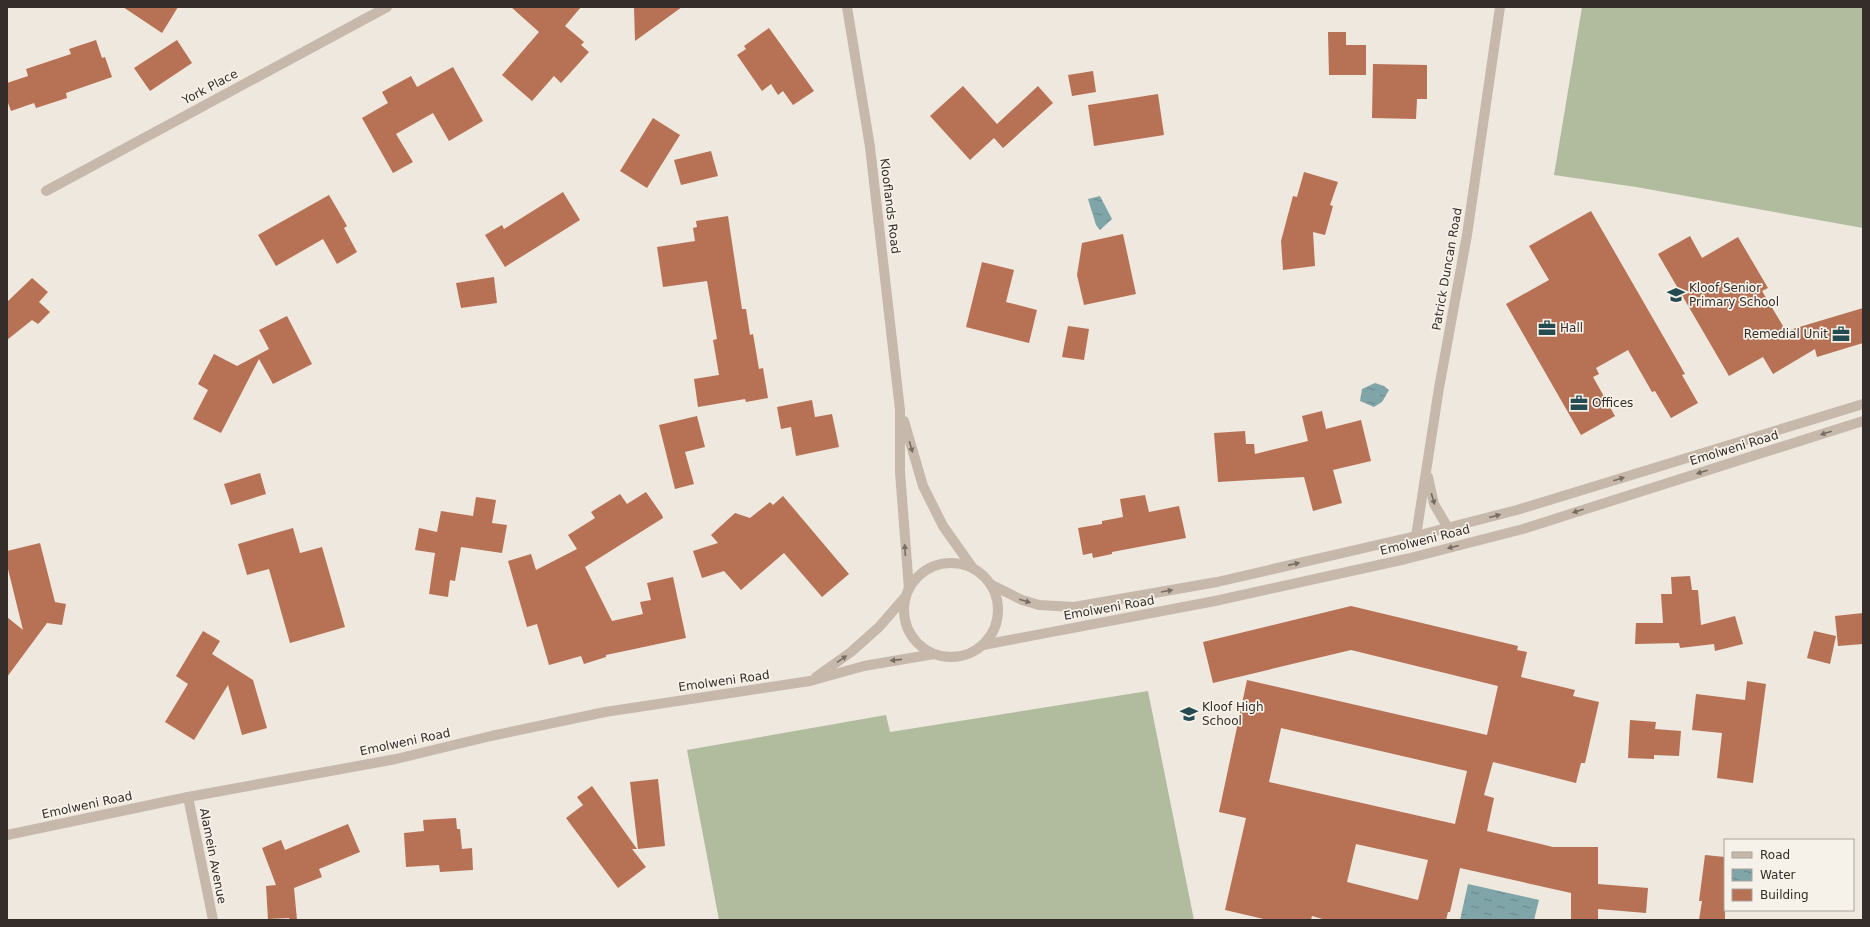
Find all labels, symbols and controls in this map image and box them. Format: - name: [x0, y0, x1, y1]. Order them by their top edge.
- street label: York Place: [179, 67, 240, 108]
- street label: Klooflands Road: [877, 157, 903, 255]
- street label: Patrick Duncan Road: [1429, 207, 1465, 331]
- place label: Kloof Senior Primary School: [1689, 281, 1779, 309]
- school or university icon: Kloof Senior Primary School: [1666, 285, 1686, 305]
- office icon: Hall: [1537, 318, 1557, 338]
- place label: Hall: [1560, 321, 1583, 335]
- office icon: Remedial Unit: [1831, 324, 1851, 344]
- place label: Remedial Unit: [1744, 327, 1828, 341]
- office icon: Offices: [1569, 393, 1589, 413]
- place label: Offices: [1592, 396, 1633, 410]
- street label: Emolweni Road: [1688, 428, 1780, 468]
- one-way arrow: [1819, 430, 1831, 436]
- one-way arrow: [908, 442, 914, 454]
- one-way arrow: [1695, 469, 1707, 475]
- one-way arrow: [1614, 476, 1626, 482]
- one-way arrow: [1430, 494, 1436, 506]
- one-way arrow: [1571, 508, 1583, 514]
- one-way arrow: [1489, 512, 1501, 518]
- street label: Emolweni Road: [1379, 522, 1471, 558]
- one-way arrow: [902, 544, 909, 556]
- one-way arrow: [1447, 544, 1459, 550]
- one-way arrow: [1289, 561, 1301, 567]
- one-way arrow: [1161, 588, 1173, 594]
- street label: Emolweni Road: [1062, 593, 1156, 623]
- one-way arrow: [1019, 598, 1031, 604]
- one-way arrow: [836, 655, 847, 663]
- one-way arrow: [890, 657, 902, 663]
- street label: Emolweni Road: [677, 668, 771, 694]
- place label: Kloof High School: [1202, 700, 1264, 728]
- school or university icon: Kloof High School: [1179, 704, 1199, 724]
- street label: Emolweni Road: [359, 726, 451, 758]
- street label: Emolweni Road: [41, 789, 133, 821]
- street label: Alamein Avenue: [197, 807, 229, 905]
- legend: [1724, 839, 1854, 911]
- text: Road: [1760, 848, 1790, 862]
- text: Water: [1760, 868, 1796, 882]
- text: Building: [1760, 888, 1809, 902]

